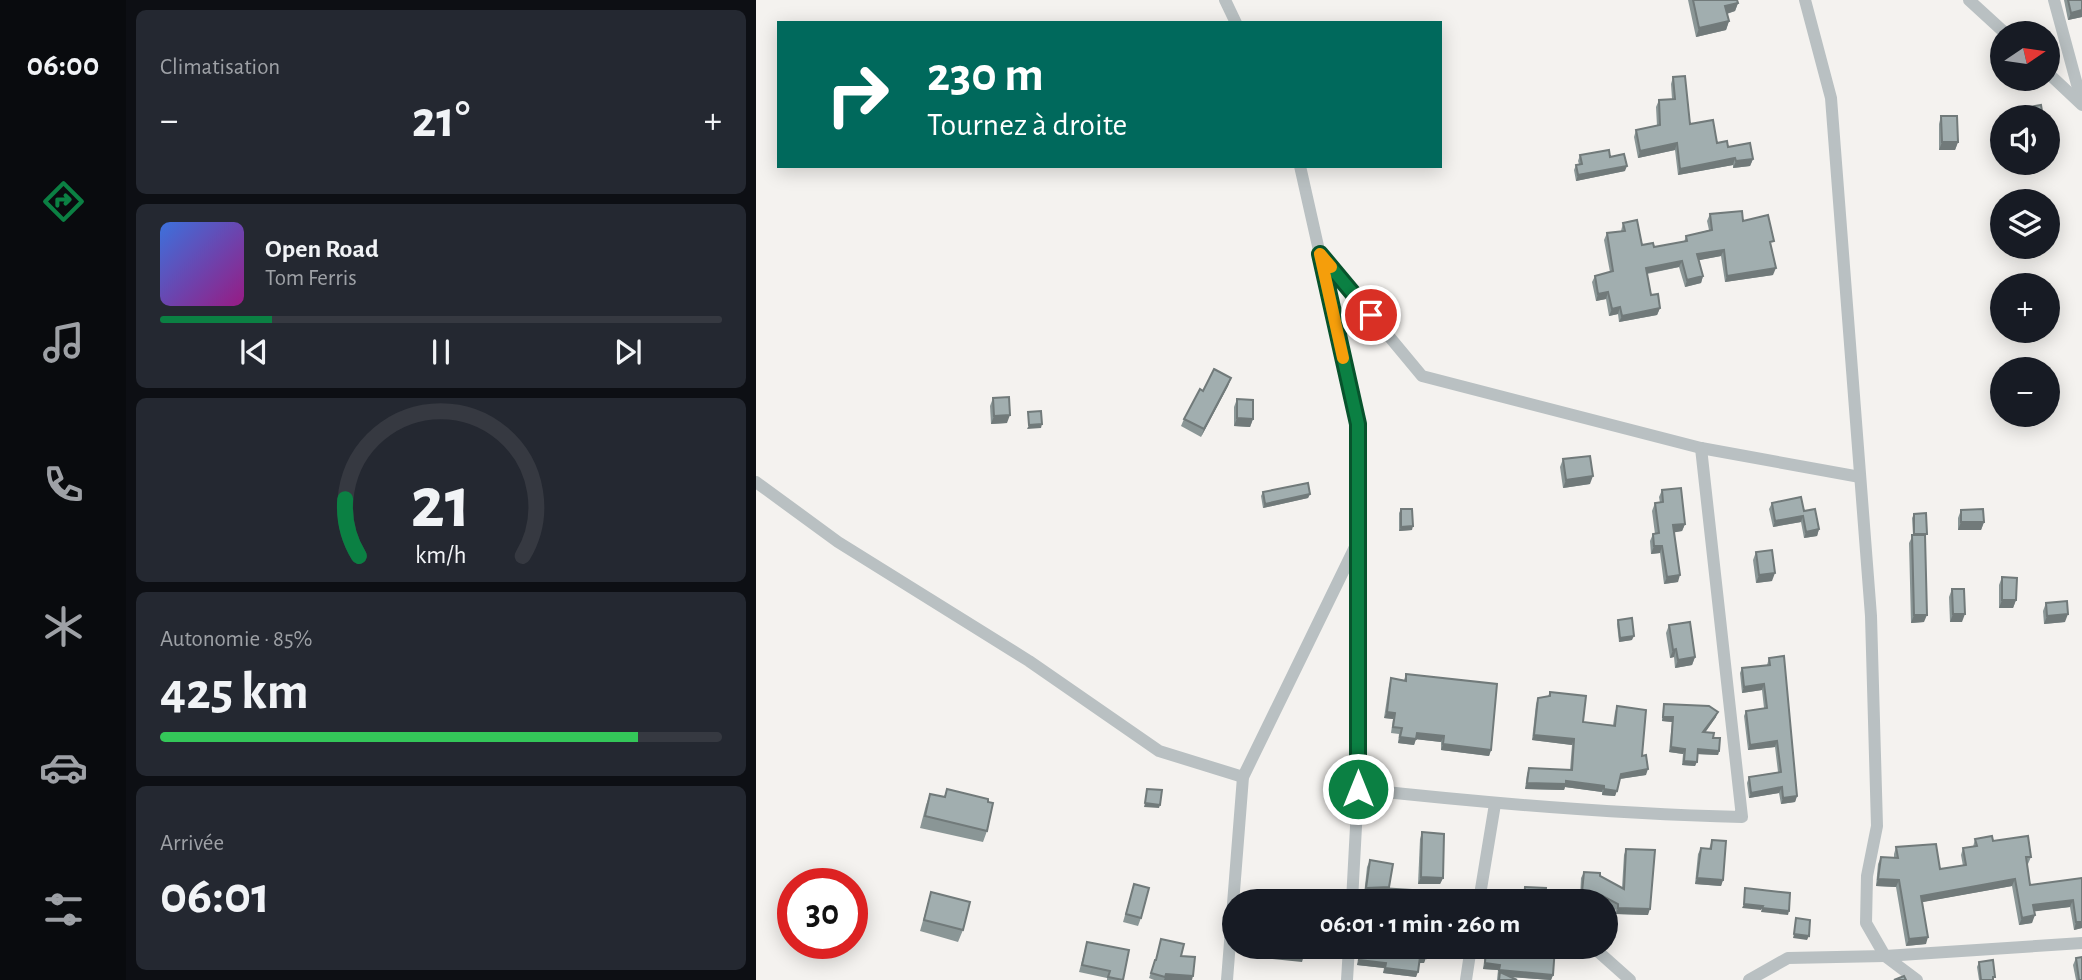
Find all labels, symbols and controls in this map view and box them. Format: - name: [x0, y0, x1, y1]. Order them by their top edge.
- north arrow: [1990, 21, 2060, 91]
- map controls: [1990, 21, 2060, 427]
- text: 06:00: [27, 49, 99, 81]
- icon: right: [812, 49, 903, 140]
- text: 230 m: [927, 51, 1044, 100]
- text: Climatisation: [160, 56, 280, 79]
- text: 21°: [412, 94, 470, 146]
- text: −: [160, 102, 178, 140]
- text: +: [704, 102, 722, 140]
- button: sound: [1990, 105, 2060, 175]
- text: Tournez à droite: [927, 109, 1127, 141]
- icon: directions: [39, 177, 88, 226]
- button: layers: [1990, 189, 2060, 259]
- text: Open Road: [265, 236, 379, 262]
- text: Tom Ferris: [265, 267, 357, 290]
- button: +: [1990, 273, 2060, 343]
- pin: [1341, 285, 1401, 345]
- icon: arrive: [1352, 296, 1390, 334]
- icon: music: [39, 318, 88, 367]
- icon: previous: [235, 333, 273, 371]
- icon: pause: [422, 333, 460, 371]
- icon: next: [609, 333, 647, 371]
- button: −: [1990, 357, 2060, 427]
- icon: phone: [39, 460, 88, 509]
- text: 21: [411, 468, 471, 541]
- text: km/h: [415, 543, 467, 568]
- icon: climate: [39, 602, 88, 651]
- text: Autonomie · 85%: [160, 628, 312, 651]
- text: 425 km: [160, 666, 309, 718]
- icon: car: [39, 743, 88, 792]
- position arrow: [1321, 752, 1395, 826]
- text: Arrivée: [160, 832, 224, 855]
- speed limit sign: 30: [777, 868, 868, 959]
- text: 06:01: [160, 870, 270, 922]
- icon: filters: [39, 885, 88, 934]
- text: 06:01 · 1 min · 260 m: [1320, 911, 1520, 937]

